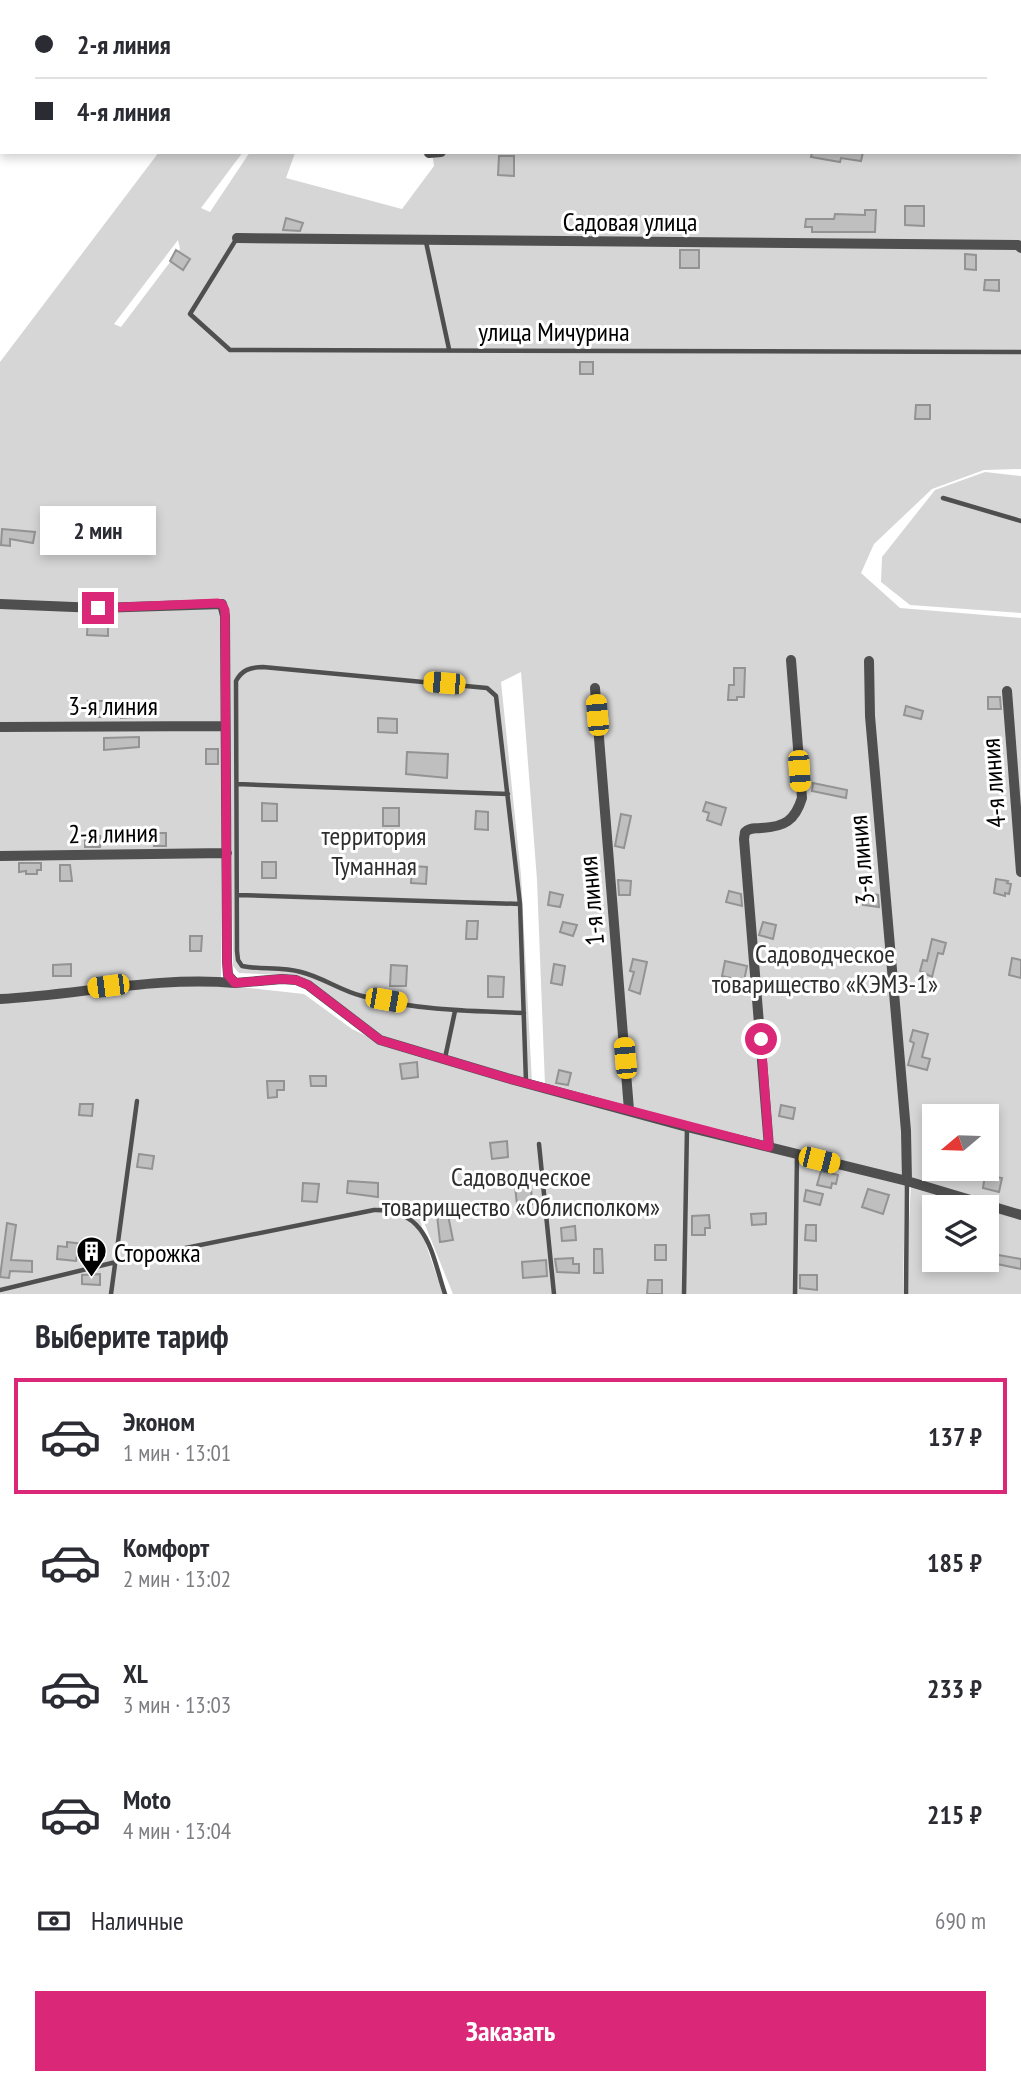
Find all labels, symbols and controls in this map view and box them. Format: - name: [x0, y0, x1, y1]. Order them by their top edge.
- text: 2-я линия: [77, 28, 171, 61]
- text: 4-я линия: [77, 95, 171, 128]
- street label: Садовая улица: [563, 205, 697, 238]
- street label: улица Мичурина: [478, 315, 630, 348]
- callout: 2 мин: [40, 506, 156, 556]
- text: 2 мин: [73, 516, 123, 545]
- route end: [82, 592, 114, 624]
- car: [423, 671, 466, 695]
- street label: 3-я линия: [68, 689, 158, 722]
- car: [585, 693, 610, 737]
- street label: 4-я линия: [973, 737, 1013, 829]
- car: [788, 749, 811, 793]
- street label: 3-я линия: [841, 814, 881, 906]
- street label: 2-я линия: [68, 816, 158, 850]
- park label: территория Туманная: [322, 819, 426, 882]
- street label: 1-я линия: [571, 855, 611, 947]
- park label: Садоводческое товарищество «КЭМЗ-1»: [712, 937, 938, 1000]
- car: [86, 973, 131, 999]
- car: [364, 986, 409, 1014]
- route start: [745, 1023, 777, 1055]
- car: [613, 1036, 638, 1080]
- north arrow: [922, 1104, 999, 1181]
- map controls: [922, 1104, 999, 1272]
- car: [797, 1145, 842, 1175]
- park label: Садоводческое товарищество «Облисполком»: [382, 1160, 660, 1223]
- button: layers: [922, 1195, 999, 1272]
- building icon: Сторожка: [74, 1235, 108, 1279]
- place label: Сторожка: [114, 1236, 201, 1269]
- text: Выберите тариф: [35, 1315, 229, 1357]
- icon: car: [39, 1405, 102, 1468]
- text: Эконом: [123, 1405, 195, 1438]
- text: 137 ₽: [928, 1420, 982, 1453]
- text: 1 мин · 13:01: [123, 1438, 231, 1467]
- icon: car: [39, 1531, 102, 1594]
- text: Комфорт: [123, 1531, 209, 1564]
- text: 185 ₽: [927, 1546, 982, 1579]
- text: 2 мин · 13:02: [123, 1564, 231, 1593]
- icon: car: [39, 1657, 102, 1720]
- text: XL: [123, 1657, 148, 1690]
- text: 233 ₽: [927, 1672, 982, 1705]
- text: 3 мин · 13:03: [123, 1690, 231, 1719]
- icon: car: [39, 1783, 102, 1846]
- text: Moto: [123, 1783, 171, 1816]
- text: 215 ₽: [927, 1798, 982, 1831]
- text: 4 мин · 13:04: [123, 1816, 231, 1845]
- icon: cash: [35, 1902, 73, 1940]
- text: Наличные: [91, 1904, 184, 1937]
- text: 690 m: [935, 1906, 986, 1935]
- button: Заказать: [35, 1991, 986, 2071]

